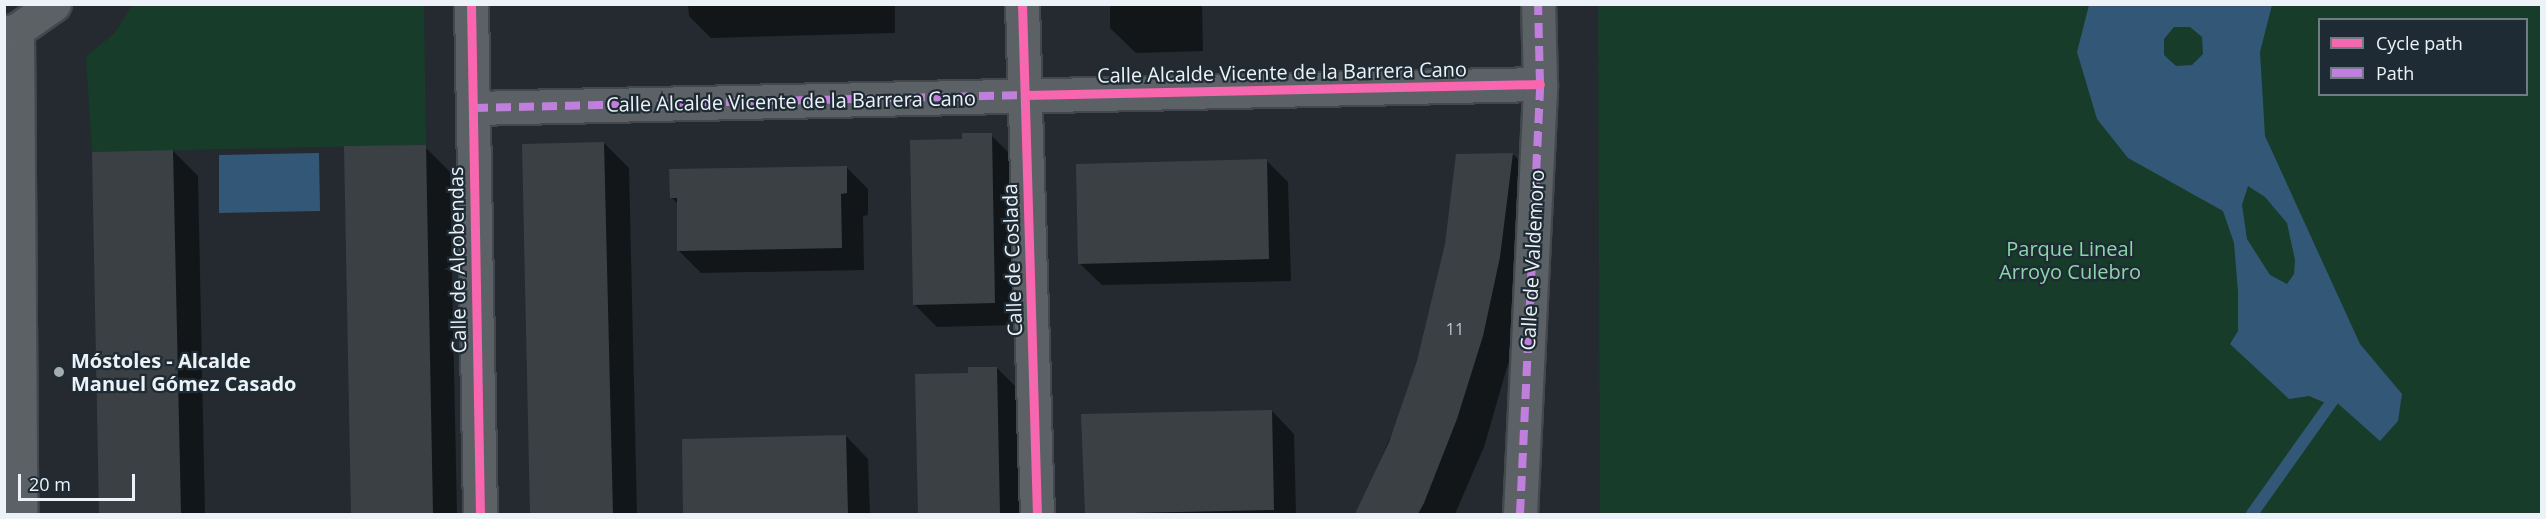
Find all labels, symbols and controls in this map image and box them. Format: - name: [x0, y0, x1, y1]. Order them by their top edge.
- legend: [2318, 18, 2528, 96]
- text: Cycle path: [2376, 31, 2463, 55]
- street label: Calle Alcalde Vicente de la Barrera Cano: [1097, 57, 1467, 87]
- text: Path: [2376, 61, 2414, 85]
- street label: Calle Alcalde Vicente de la Barrera Cano: [606, 86, 976, 116]
- street label: Calle de Alcobendas: [443, 166, 471, 354]
- street label: Calle de Valdemoro: [1515, 169, 1549, 351]
- street label: Calle de Coslada: [997, 183, 1027, 337]
- park label: Parque Lineal Arroyo Culebro: [1999, 236, 2141, 283]
- house number: 11: [1446, 319, 1464, 339]
- place label: Móstoles - Alcalde Manuel Gómez Casado: [71, 348, 296, 395]
- marker: Móstoles - Alcalde Manuel Gómez Casado: [52, 365, 66, 379]
- scale bar: [21, 462, 138, 500]
- text: 20 m: [29, 472, 71, 496]

